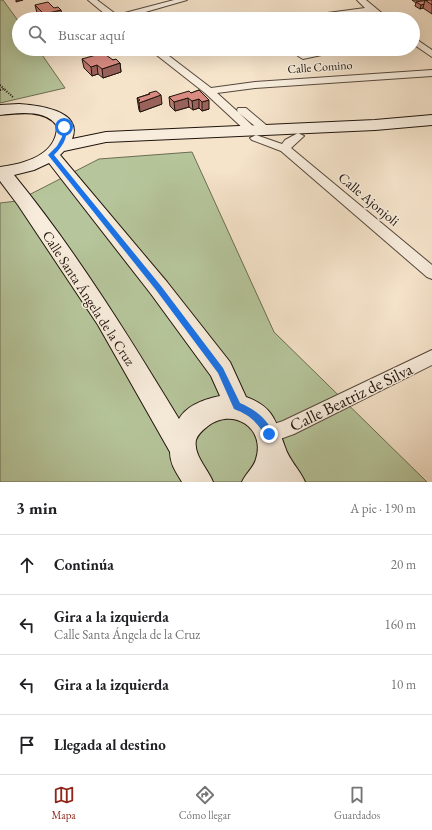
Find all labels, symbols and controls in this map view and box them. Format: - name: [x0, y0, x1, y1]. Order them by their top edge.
- search box: [12, 12, 420, 56]
- icon: search: [26, 23, 48, 45]
- text: Buscar aquí: [58, 25, 125, 44]
- street label: Calle Comino: [287, 57, 353, 77]
- route start: [55, 118, 73, 136]
- street label: Calle Ajonjoli: [335, 168, 404, 230]
- street label: Calle Santa Ángela de la Cruz: [39, 227, 140, 370]
- street label: Calle Beatriz de Silva: [286, 358, 416, 436]
- route end: [260, 425, 278, 443]
- text: 3 min: [16, 497, 57, 519]
- text: A pie · 190 m: [350, 500, 416, 517]
- icon: ahead: [16, 554, 38, 576]
- text: Continúa: [54, 555, 114, 574]
- text: 20 m: [391, 556, 416, 573]
- text: Gira a la izquierda: [54, 607, 169, 626]
- icon: left: [16, 614, 38, 636]
- text: 160 m: [385, 616, 416, 633]
- text: Calle Santa Ángela de la Cruz: [54, 626, 200, 643]
- icon: left: [16, 674, 38, 696]
- text: Gira a la izquierda: [54, 675, 169, 694]
- text: 10 m: [391, 676, 416, 693]
- icon: arrive: [16, 734, 38, 756]
- text: Llegada al destino: [54, 735, 166, 754]
- tab: Mapa: [52, 784, 76, 822]
- tab: Cómo llegar: [179, 784, 231, 822]
- tab: Guardados: [334, 784, 380, 822]

